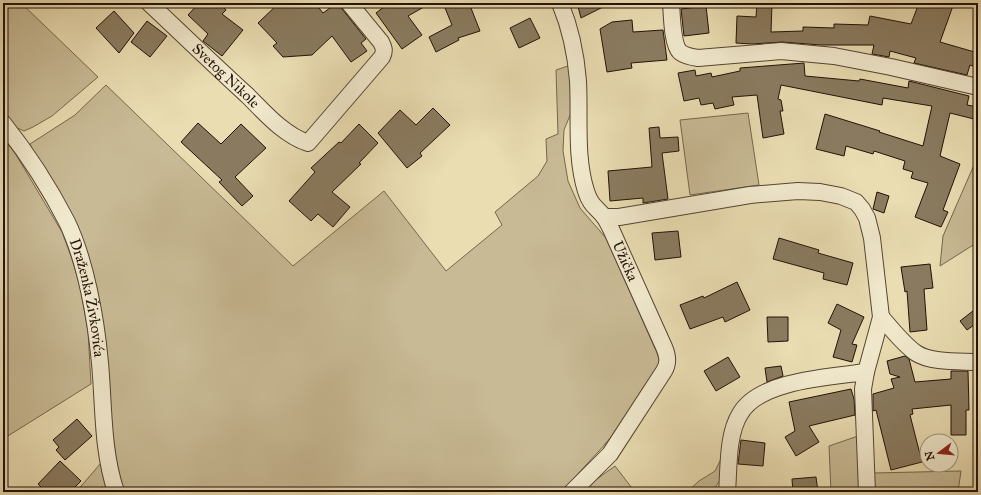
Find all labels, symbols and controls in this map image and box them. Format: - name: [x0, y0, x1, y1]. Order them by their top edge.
- street label: Svetog Nikole: [188, 40, 264, 112]
- street label: Draženka Živkovića: [66, 236, 108, 359]
- street label: Užička: [608, 238, 642, 285]
- north arrow: [919, 433, 959, 473]
- text: N: [922, 449, 937, 462]

